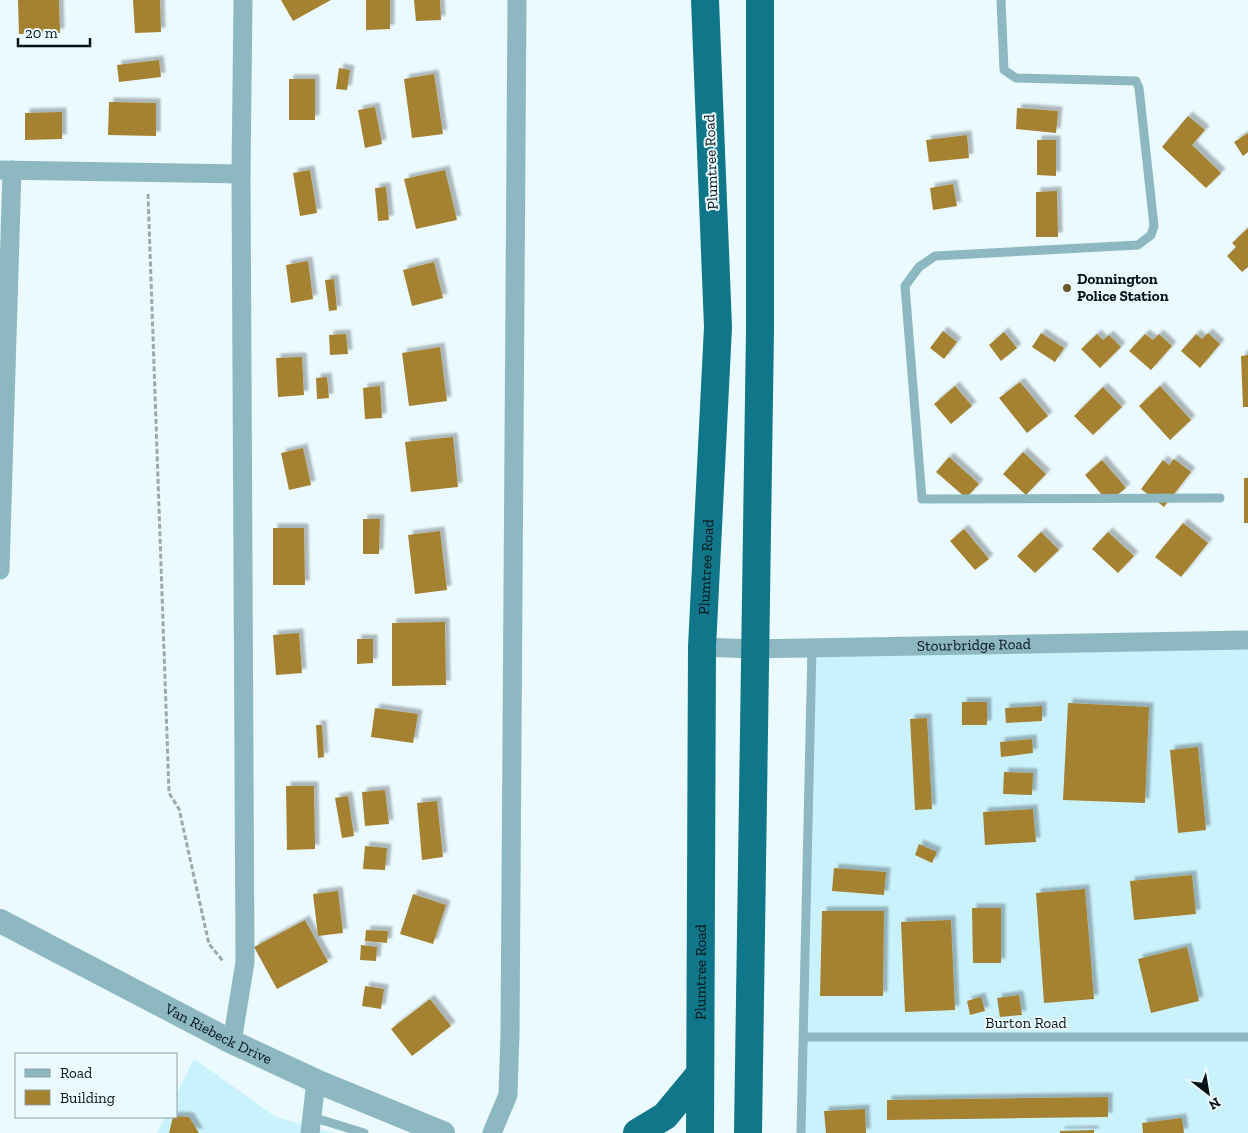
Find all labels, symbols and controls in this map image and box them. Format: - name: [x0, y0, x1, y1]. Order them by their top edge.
- scale bar: [18, 15, 90, 47]
- text: 20 m: [25, 24, 58, 42]
- street label: Plumtree Road: [700, 113, 722, 210]
- place label: Donnington Police Station: [1077, 270, 1169, 305]
- marker: Donnington Police Station: [1061, 282, 1073, 294]
- street label: Plumtree Road: [695, 518, 717, 615]
- street label: Stourbridge Road: [917, 635, 1032, 655]
- street label: Plumtree Road: [691, 923, 710, 1020]
- street label: Van Riebeck Drive: [161, 999, 275, 1068]
- street label: Burton Road: [985, 1014, 1067, 1032]
- legend: [15, 1053, 178, 1118]
- text: Road: [60, 1064, 93, 1082]
- north arrow: [1183, 1068, 1233, 1118]
- text: Building: [60, 1089, 115, 1107]
- text: N: [1205, 1094, 1223, 1114]

